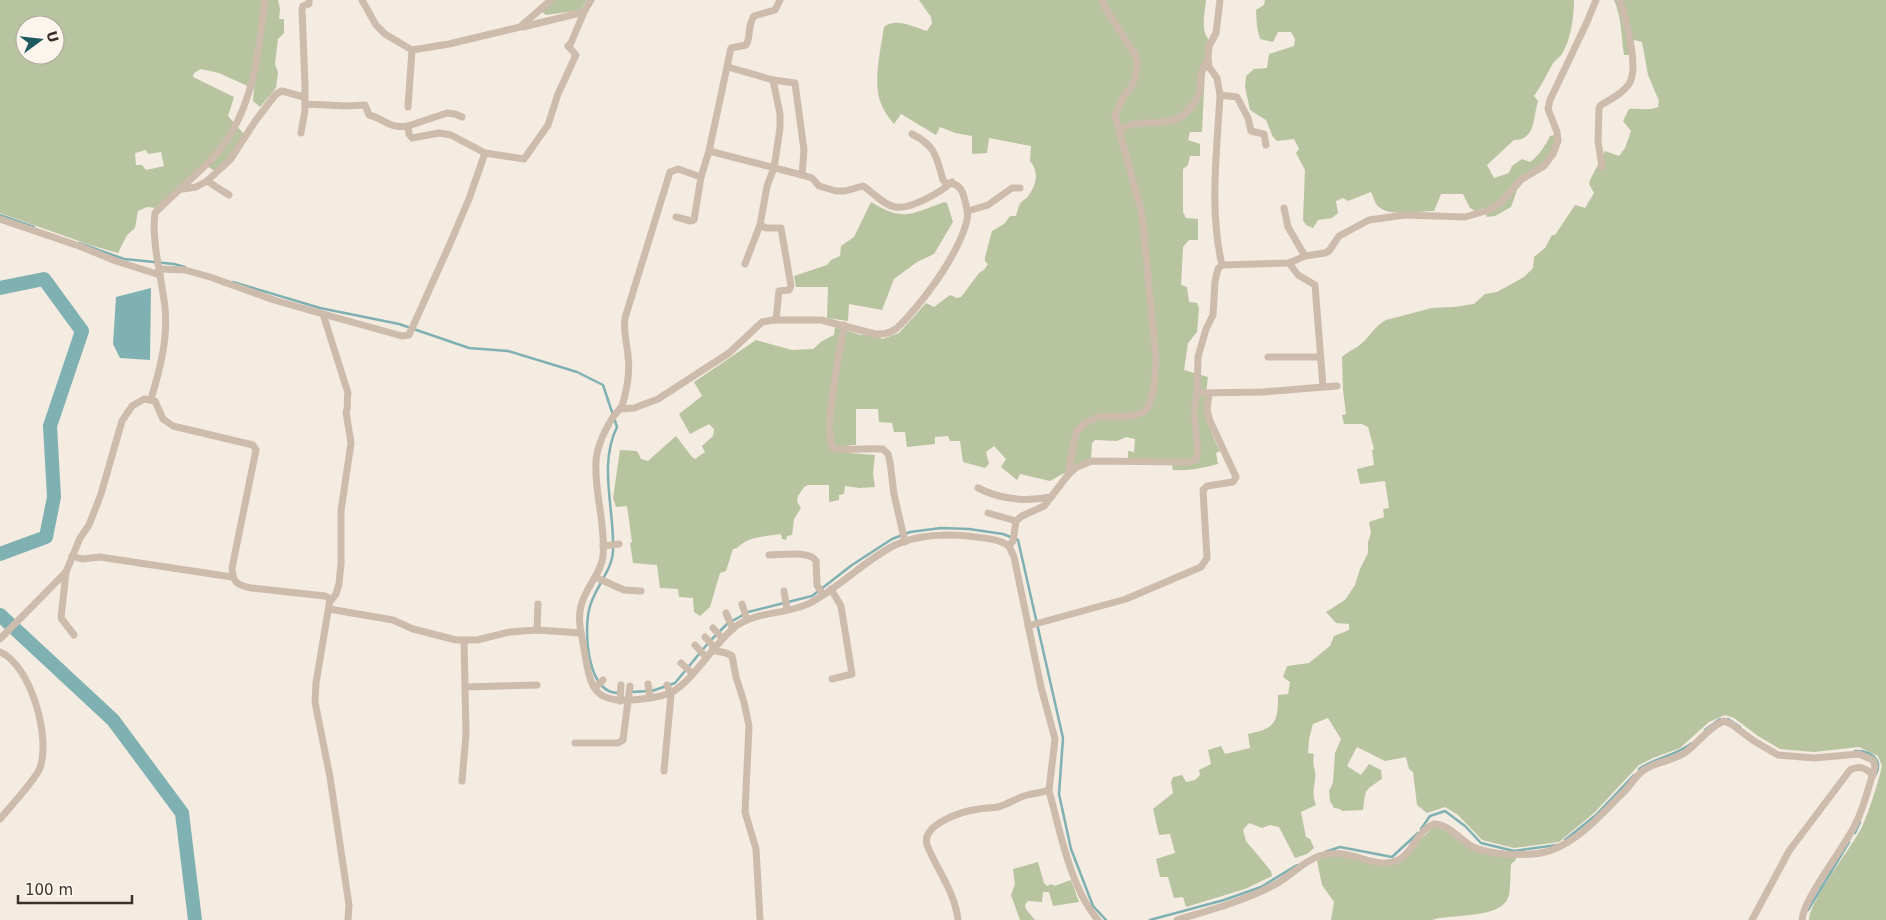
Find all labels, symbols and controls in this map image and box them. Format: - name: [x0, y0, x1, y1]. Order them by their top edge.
- north arrow: [15, 15, 65, 65]
- text: U: [43, 29, 62, 44]
- scale bar: [18, 872, 131, 904]
- text: 100 m: [25, 881, 73, 899]

